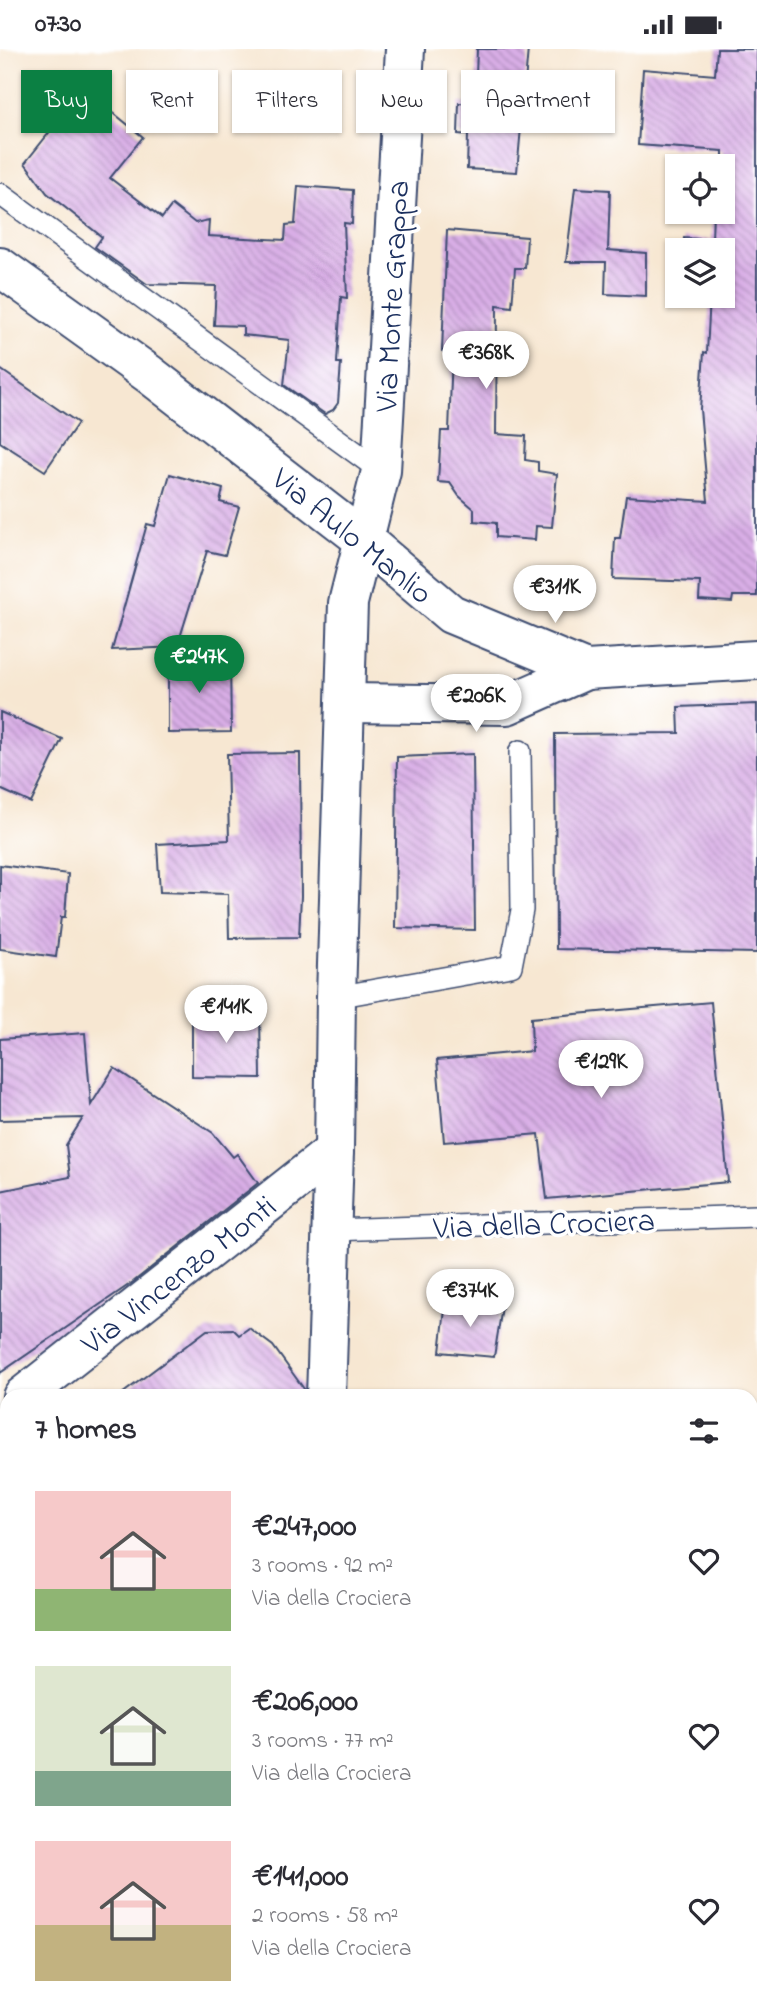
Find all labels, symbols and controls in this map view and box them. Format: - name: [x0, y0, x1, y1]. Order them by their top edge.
- text: 07:30: [35, 6, 81, 44]
- chip: Buy: [21, 70, 112, 133]
- chip: Rent: [126, 70, 218, 133]
- chip: Filters: [232, 70, 342, 133]
- chip: New: [356, 70, 447, 133]
- chip: Apartment: [461, 70, 615, 133]
- map controls: [665, 154, 735, 308]
- button: locate: [665, 154, 735, 224]
- street label: Via Monte Grappa: [365, 179, 424, 414]
- button: layers: [665, 238, 735, 308]
- pin: €368K: [437, 331, 535, 391]
- text: €368K: [458, 337, 514, 370]
- street label: Via Aulo Manlio: [259, 457, 442, 618]
- pin: €311K: [506, 565, 604, 625]
- text: €311K: [529, 571, 581, 604]
- pin: €247K: [150, 635, 248, 695]
- text: €247K: [170, 641, 228, 674]
- pin: €206K: [427, 675, 525, 734]
- text: €206K: [447, 680, 505, 713]
- pin: €141K: [177, 985, 275, 1045]
- text: €141K: [200, 991, 252, 1024]
- pin: €129K: [552, 1041, 650, 1100]
- text: €129K: [575, 1046, 627, 1079]
- street label: Via Vincenzo Monti: [72, 1185, 288, 1369]
- street label: Via della Crociera: [432, 1199, 656, 1254]
- pin: €374K: [421, 1269, 519, 1329]
- text: €374K: [442, 1275, 498, 1308]
- text: 7 homes: [35, 1409, 137, 1453]
- icon: filters: [685, 1412, 723, 1450]
- text: €247,000: [252, 1506, 357, 1550]
- icon: home: [91, 1519, 175, 1603]
- icon: heart: [685, 1542, 723, 1580]
- text: 3 rooms · 92 m²: [252, 1550, 393, 1583]
- text: Via della Crociera: [252, 1583, 411, 1616]
- text: €206,000: [252, 1681, 358, 1725]
- icon: home: [91, 1694, 175, 1778]
- icon: heart: [685, 1717, 723, 1755]
- text: 3 rooms · 77 m²: [252, 1725, 394, 1758]
- text: Via della Crociera: [252, 1758, 411, 1791]
- text: €141,000: [252, 1856, 348, 1900]
- icon: home: [91, 1869, 175, 1953]
- icon: heart: [685, 1892, 723, 1930]
- text: 2 rooms · 58 m²: [252, 1900, 398, 1933]
- text: Via della Crociera: [252, 1933, 411, 1966]

